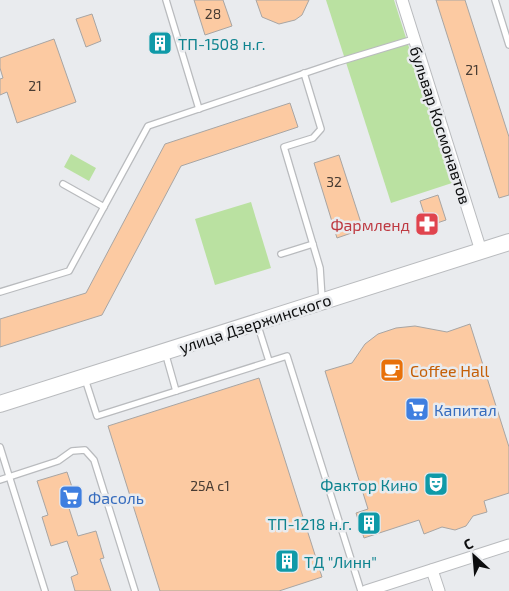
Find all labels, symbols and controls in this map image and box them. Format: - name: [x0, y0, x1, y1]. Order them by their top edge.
- house number: 28: [205, 5, 221, 22]
- building icon: ТП-1508 н.г.: [147, 30, 173, 56]
- place label: ТП-1508 н.г.: [178, 34, 265, 53]
- street label: бульвар Космонавтов: [406, 44, 476, 207]
- house number: 21: [465, 61, 479, 78]
- house number: 21: [28, 77, 42, 94]
- house number: 32: [326, 173, 342, 190]
- pharmacy icon: Фармленд: [414, 211, 440, 237]
- place label: Фармленд: [330, 215, 410, 234]
- street label: улица Дзержинского: [177, 289, 334, 357]
- cafe icon: Coffee Hall: [379, 357, 405, 383]
- place label: Coffee Hall: [410, 361, 489, 380]
- supermarket icon: Капитал: [404, 396, 430, 422]
- place label: Капитал: [434, 400, 497, 419]
- theatre icon: Фактор Кино: [423, 471, 449, 497]
- place label: Фактор Кино: [320, 475, 418, 494]
- house number: 25А с1: [190, 477, 230, 494]
- supermarket icon: Фасоль: [58, 484, 84, 510]
- place label: Фасоль: [88, 488, 144, 507]
- building icon: ТП-1218 н.г.: [356, 510, 382, 536]
- place label: ТП-1218 н.г.: [267, 514, 352, 533]
- north arrow: [449, 531, 499, 581]
- text: С: [461, 534, 476, 553]
- building icon: ТД "Линн": [274, 548, 300, 574]
- place label: ТД "Линн": [304, 552, 377, 571]

